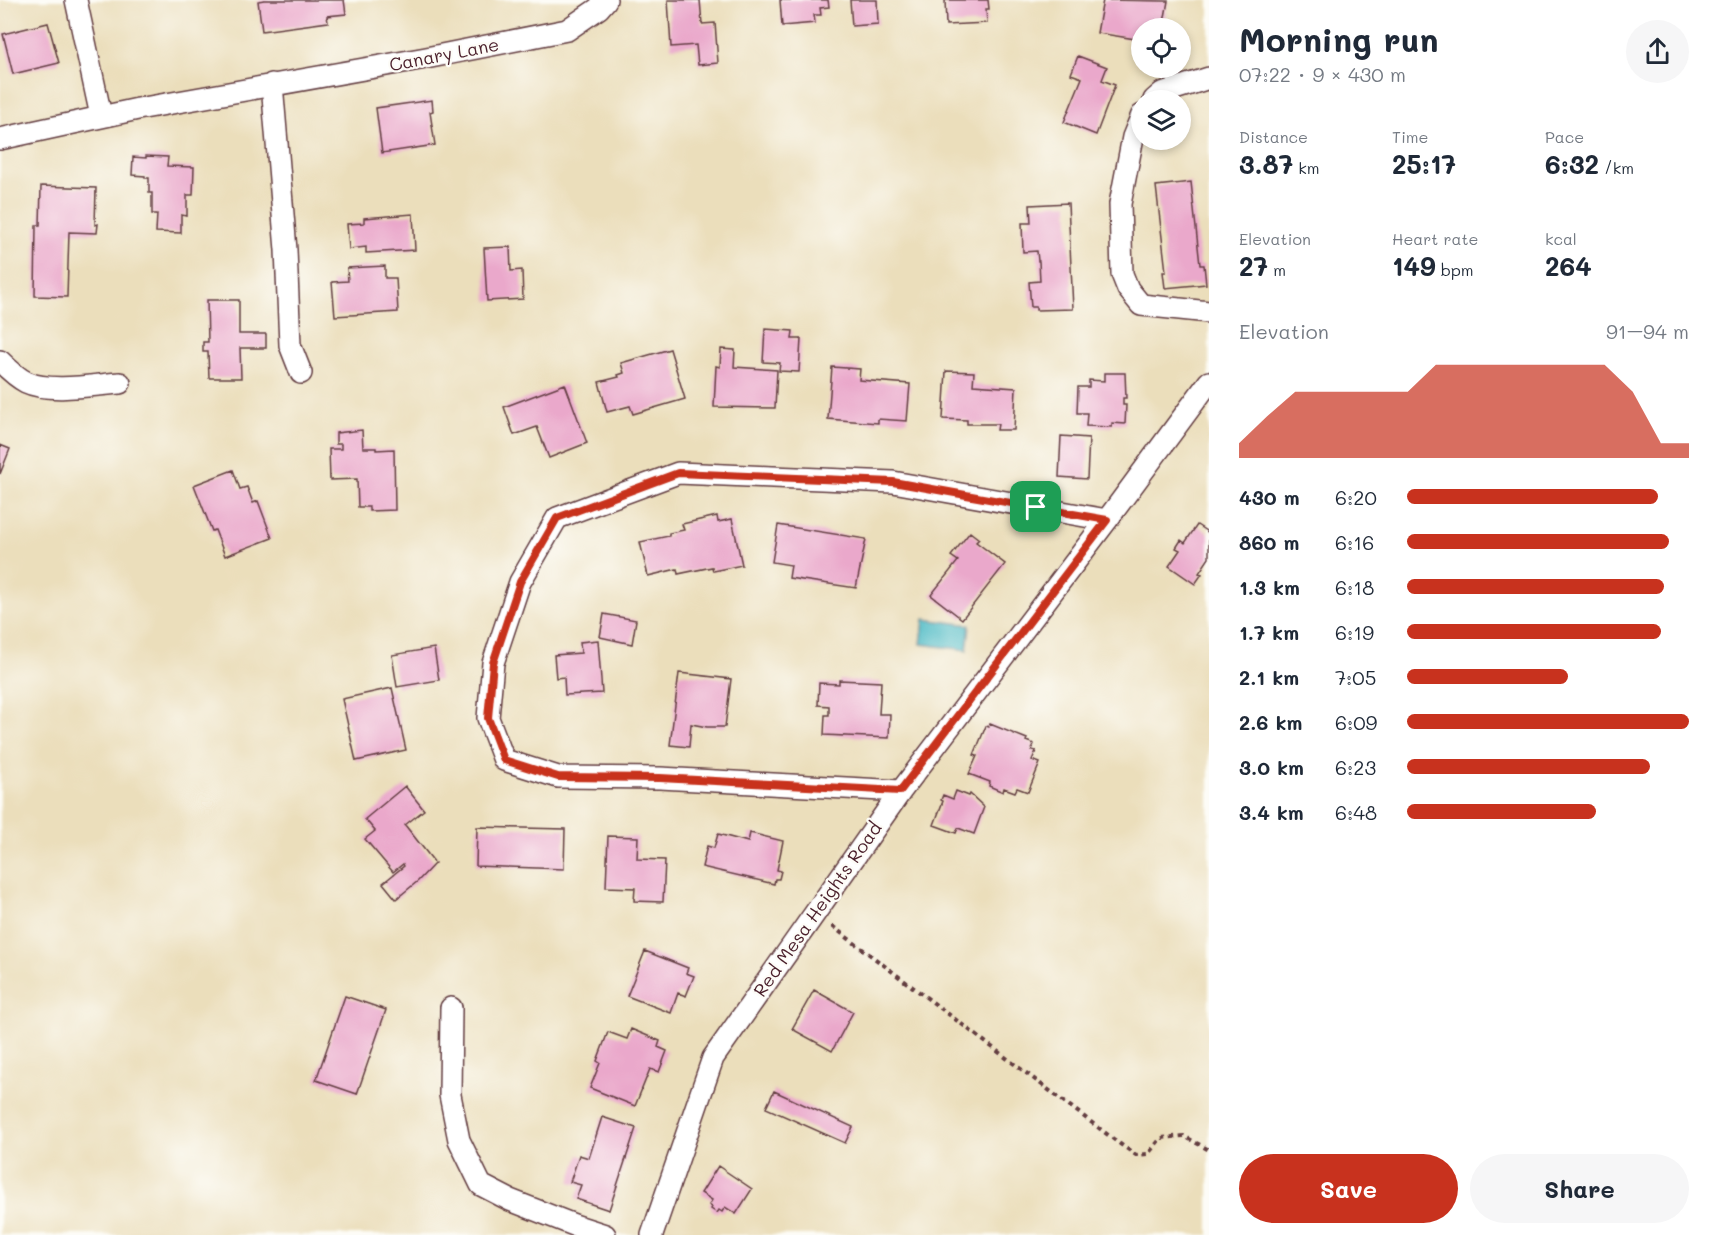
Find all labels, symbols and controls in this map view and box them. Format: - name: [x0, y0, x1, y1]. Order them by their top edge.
- text: Morning run: [1239, 17, 1439, 60]
- map controls: [1131, 18, 1191, 150]
- button: locate: [1131, 18, 1191, 78]
- button: share: [1626, 20, 1689, 83]
- street label: Canary Lane: [387, 32, 501, 76]
- text: 07:22 · 9 × 430 m: [1239, 61, 1406, 87]
- button: layers: [1131, 90, 1191, 150]
- text: Distance: [1239, 126, 1308, 147]
- text: Time: [1392, 126, 1428, 147]
- text: Pace: [1545, 126, 1584, 147]
- text: 3.87: [1239, 147, 1293, 181]
- text: 25:17: [1392, 147, 1456, 181]
- text: 6:32: [1545, 147, 1599, 181]
- text: km: [1293, 157, 1320, 178]
- text: /km: [1599, 157, 1634, 178]
- text: Elevation: [1239, 228, 1311, 249]
- text: Heart rate: [1392, 228, 1478, 249]
- text: kcal: [1545, 228, 1577, 249]
- text: 27: [1239, 249, 1268, 283]
- text: 149: [1392, 249, 1436, 283]
- text: 264: [1545, 249, 1592, 283]
- text: m: [1268, 259, 1286, 280]
- text: bpm: [1436, 259, 1474, 280]
- text: Elevation: [1239, 318, 1329, 344]
- text: 91–94 m: [1606, 318, 1689, 344]
- pin: [1010, 481, 1061, 532]
- text: 430 m: [1239, 484, 1300, 510]
- text: 6:20: [1335, 484, 1377, 510]
- icon: arrive: [1019, 490, 1052, 523]
- text: 860 m: [1239, 529, 1299, 555]
- text: 6:16: [1335, 529, 1374, 555]
- text: 1.3 km: [1239, 574, 1300, 600]
- text: 6:18: [1335, 574, 1374, 600]
- text: 1.7 km: [1239, 619, 1299, 645]
- text: 6:19: [1335, 619, 1374, 645]
- text: 2.1 km: [1239, 664, 1299, 690]
- text: 7:05: [1335, 664, 1376, 690]
- text: 2.6 km: [1239, 709, 1302, 735]
- text: 6:09: [1335, 709, 1377, 735]
- text: 3.0 km: [1239, 754, 1304, 780]
- text: 6:23: [1335, 754, 1376, 780]
- text: 3.4 km: [1239, 799, 1304, 825]
- text: 6:48: [1335, 799, 1377, 825]
- street label: Red Mesa Heights Road: [747, 817, 887, 1001]
- button: Save: [1239, 1154, 1458, 1223]
- button: Share: [1470, 1154, 1689, 1223]

